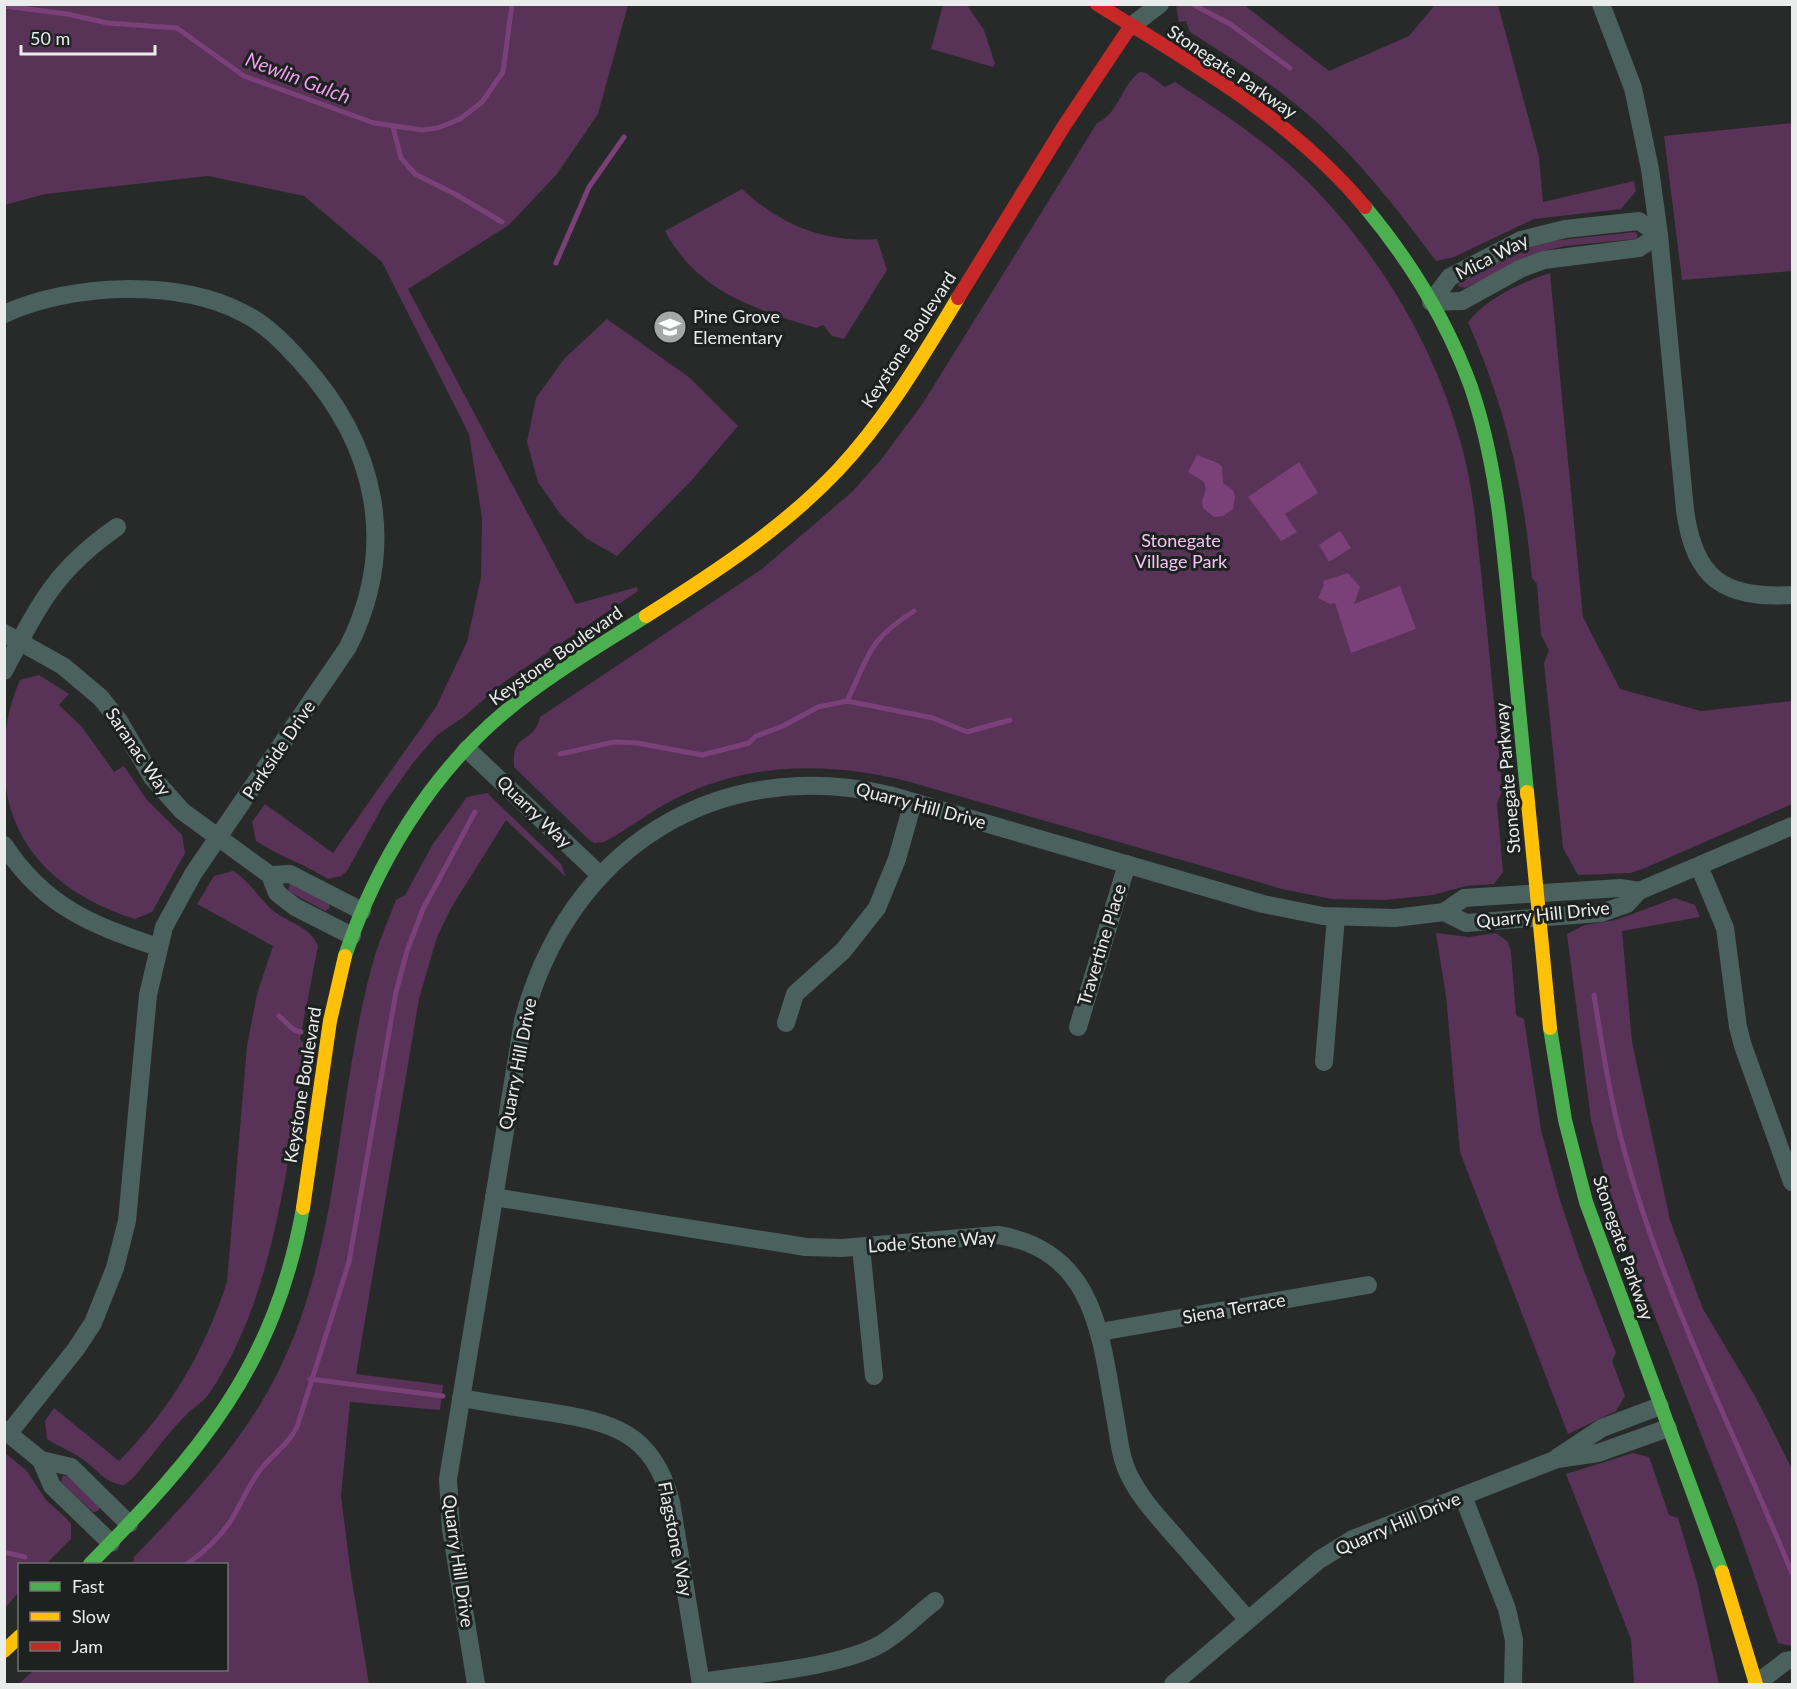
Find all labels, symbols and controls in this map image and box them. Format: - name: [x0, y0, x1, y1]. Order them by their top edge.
- scale bar: [21, 18, 154, 56]
- street label: Stonegate Parkway: [1164, 20, 1302, 123]
- text: 50 m: [30, 27, 70, 49]
- water label: Newlin Gulch: [242, 46, 354, 108]
- street label: Mica Way: [1452, 228, 1532, 284]
- street label: Keystone Boulevard: [856, 267, 960, 412]
- place label: Pine Grove Elementary: [693, 305, 783, 348]
- school or university icon: Pine Grove Elementary: [652, 309, 688, 345]
- park label: Stonegate Village Park: [1135, 529, 1228, 572]
- street label: Keystone Boulevard: [484, 601, 626, 709]
- street label: Parkside Drive: [237, 696, 319, 803]
- street label: Stonegate Parkway: [1489, 701, 1525, 854]
- street label: Saranac Way: [101, 703, 177, 800]
- street label: Quarry Way: [493, 770, 577, 853]
- street label: Quarry Hill Drive: [854, 777, 989, 833]
- street label: Travertine Place: [1072, 881, 1130, 1008]
- street label: Quarry Hill Drive: [1475, 896, 1611, 932]
- street label: Quarry Hill Drive: [493, 996, 541, 1132]
- street label: Keystone Boulevard: [279, 1005, 325, 1164]
- street label: Stonegate Parkway: [1589, 1172, 1659, 1324]
- street label: Lode Stone Way: [867, 1225, 998, 1256]
- street label: Siena Terrace: [1181, 1288, 1287, 1328]
- street label: Flagstone Way: [654, 1480, 698, 1599]
- street label: Quarry Hill Drive: [1332, 1487, 1463, 1559]
- street label: Quarry Hill Drive: [439, 1493, 479, 1629]
- legend: [18, 1563, 228, 1671]
- text: Fast: [72, 1575, 105, 1597]
- text: Slow: [72, 1605, 110, 1627]
- text: Jam: [72, 1635, 103, 1657]

